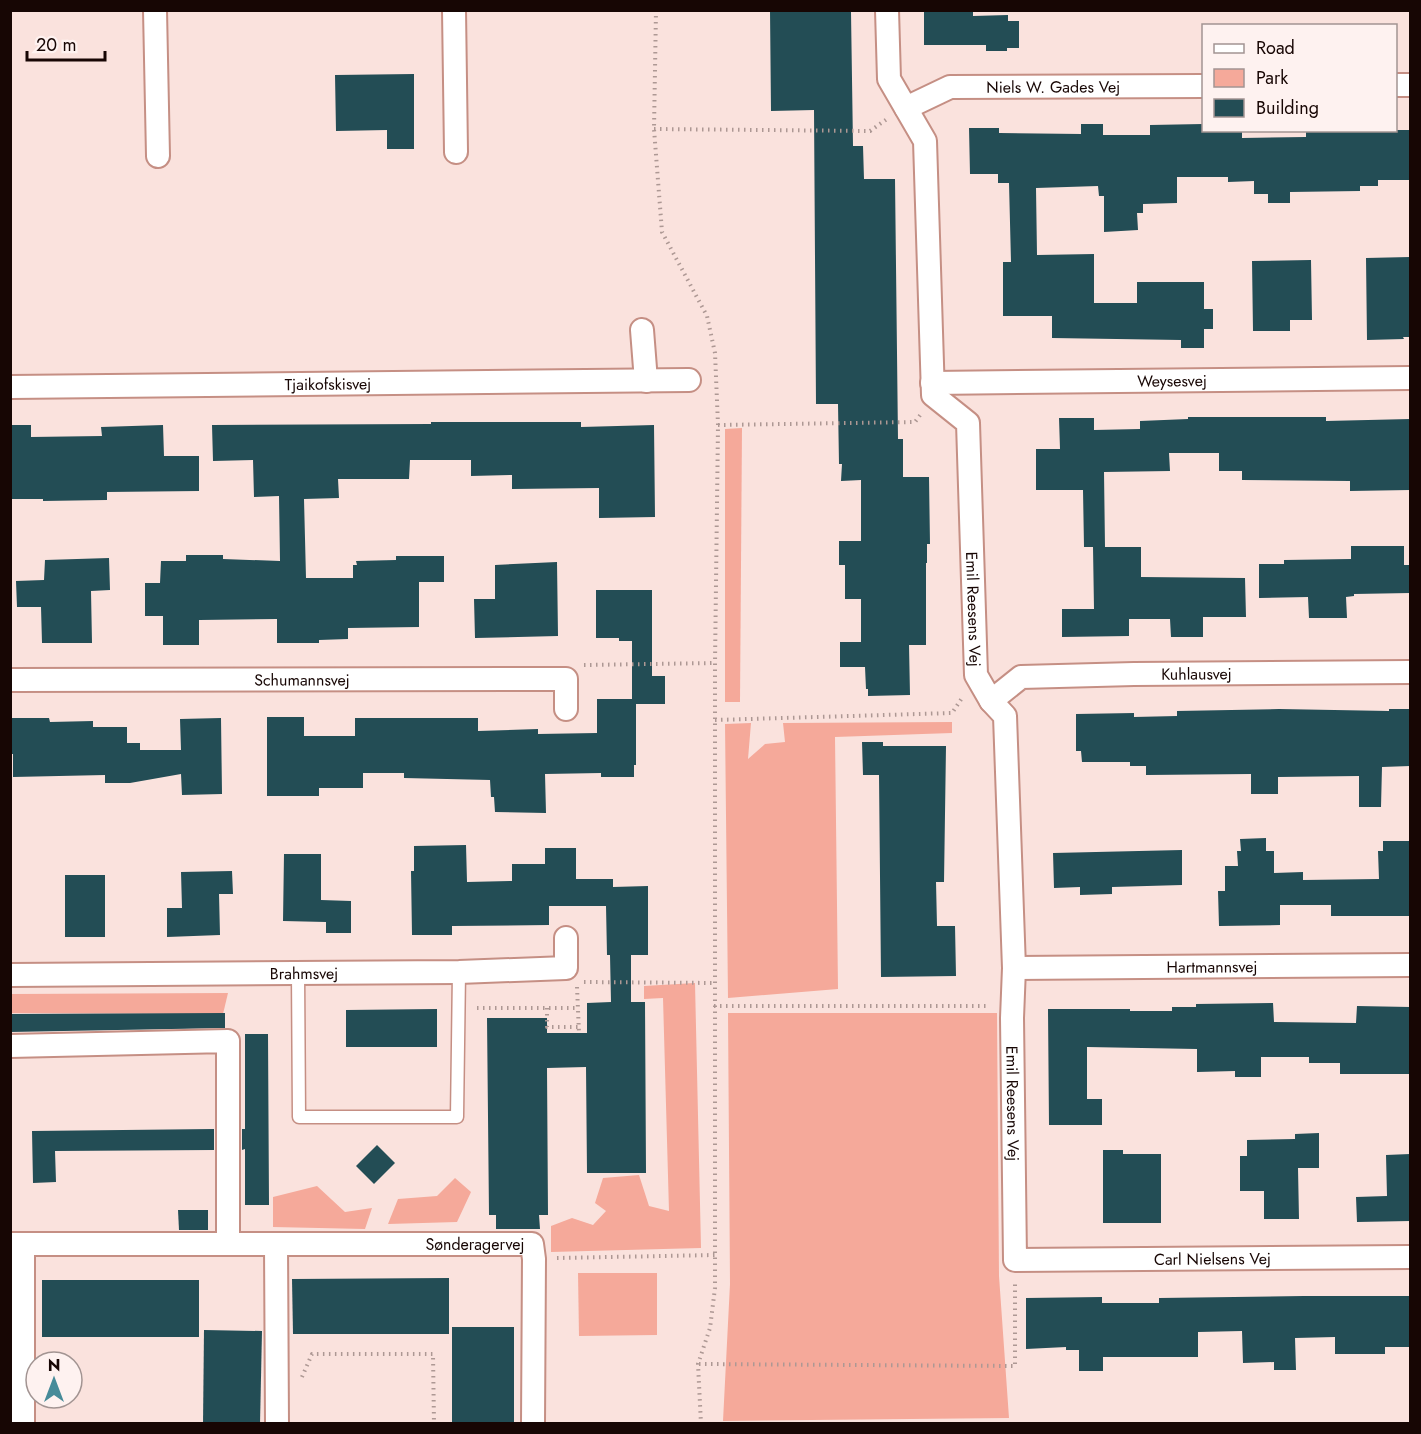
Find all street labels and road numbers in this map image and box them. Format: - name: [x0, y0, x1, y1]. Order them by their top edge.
- street label: Niels W. Gades Vej: [986, 75, 1120, 98]
- street label: Weysesvej: [1137, 369, 1207, 392]
- street label: Tjaikofskisvej: [285, 372, 371, 396]
- street label: Emil Reesens Vej: [961, 551, 987, 667]
- street label: Kuhlausvej: [1161, 662, 1232, 685]
- street label: Schumannsvej: [254, 668, 350, 691]
- street label: Hartmannsvej: [1166, 955, 1258, 978]
- street label: Brahmsvej: [270, 961, 338, 985]
- street label: Emil Reesens Vej: [1001, 1046, 1025, 1161]
- street label: Sønderagervej: [426, 1233, 524, 1256]
- street label: Carl Nielsens Vej: [1154, 1247, 1271, 1270]

